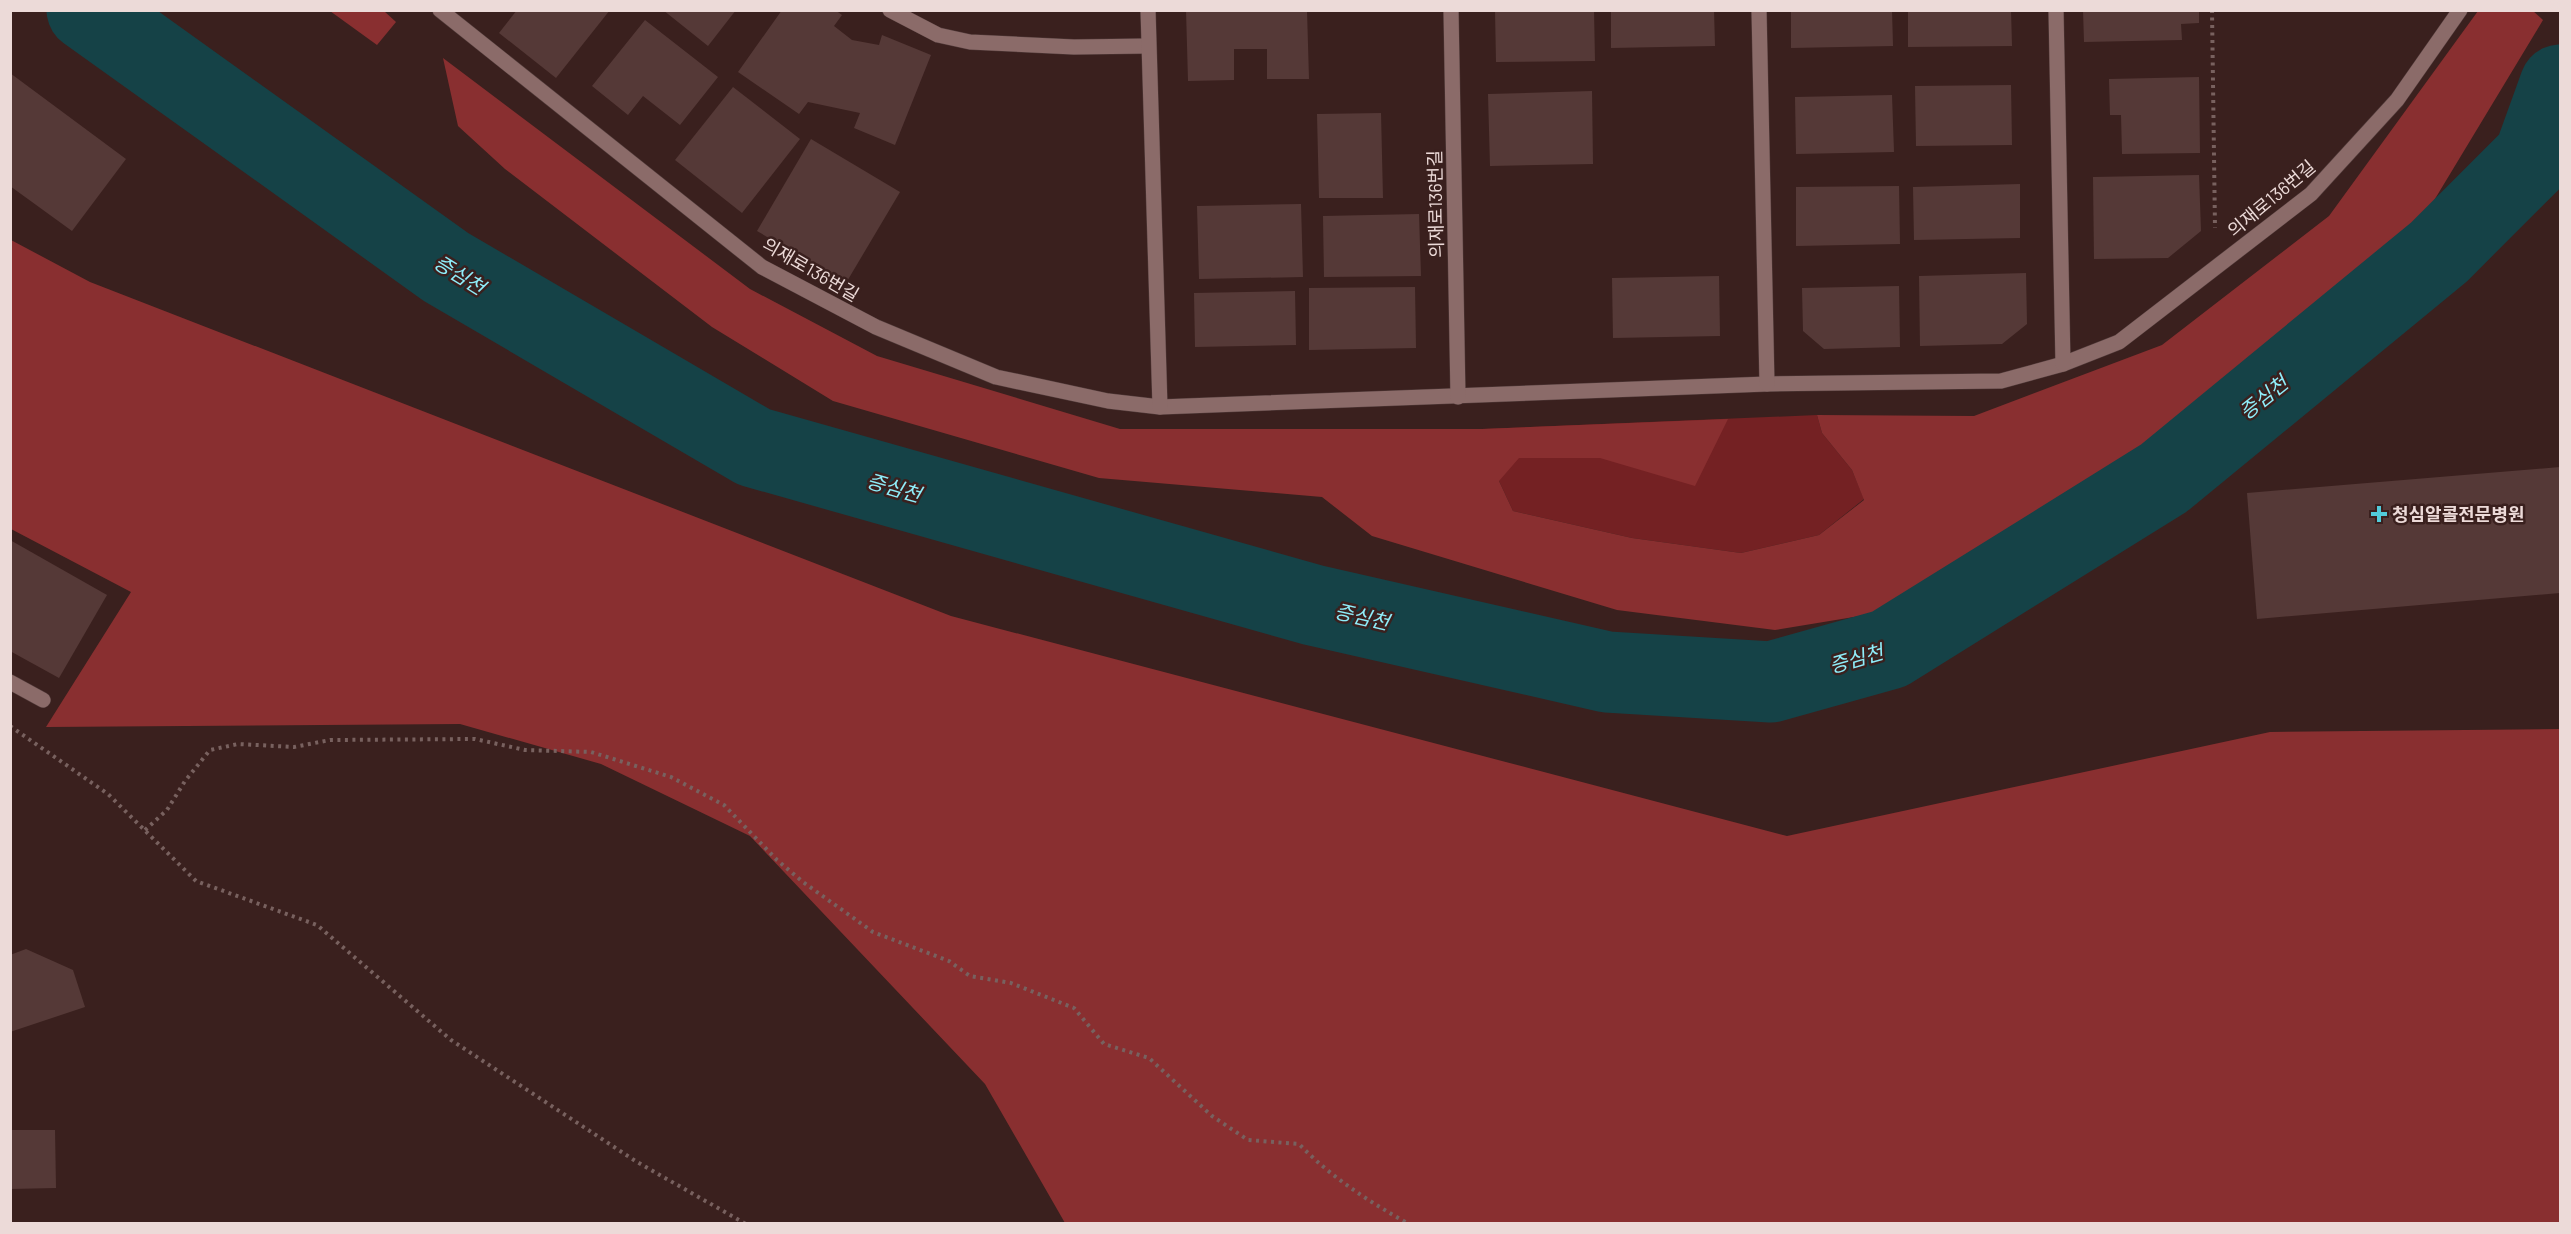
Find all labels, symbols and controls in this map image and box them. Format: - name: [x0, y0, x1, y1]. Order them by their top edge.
- street label: 의재로136번길: [1423, 150, 1447, 258]
- street label: 의재로136번길: [2223, 155, 2319, 241]
- street label: 의재로136번길: [759, 233, 863, 305]
- water label: 증심천: [430, 249, 492, 300]
- water label: 증심천: [2234, 369, 2294, 424]
- water label: 증심천: [864, 468, 926, 507]
- place label: 청심알콜전문병원: [2392, 503, 2524, 525]
- marker: 청심알콜전문병원: [2370, 505, 2388, 523]
- water label: 증심천: [1332, 598, 1394, 634]
- water label: 증심천: [1826, 638, 1888, 677]

